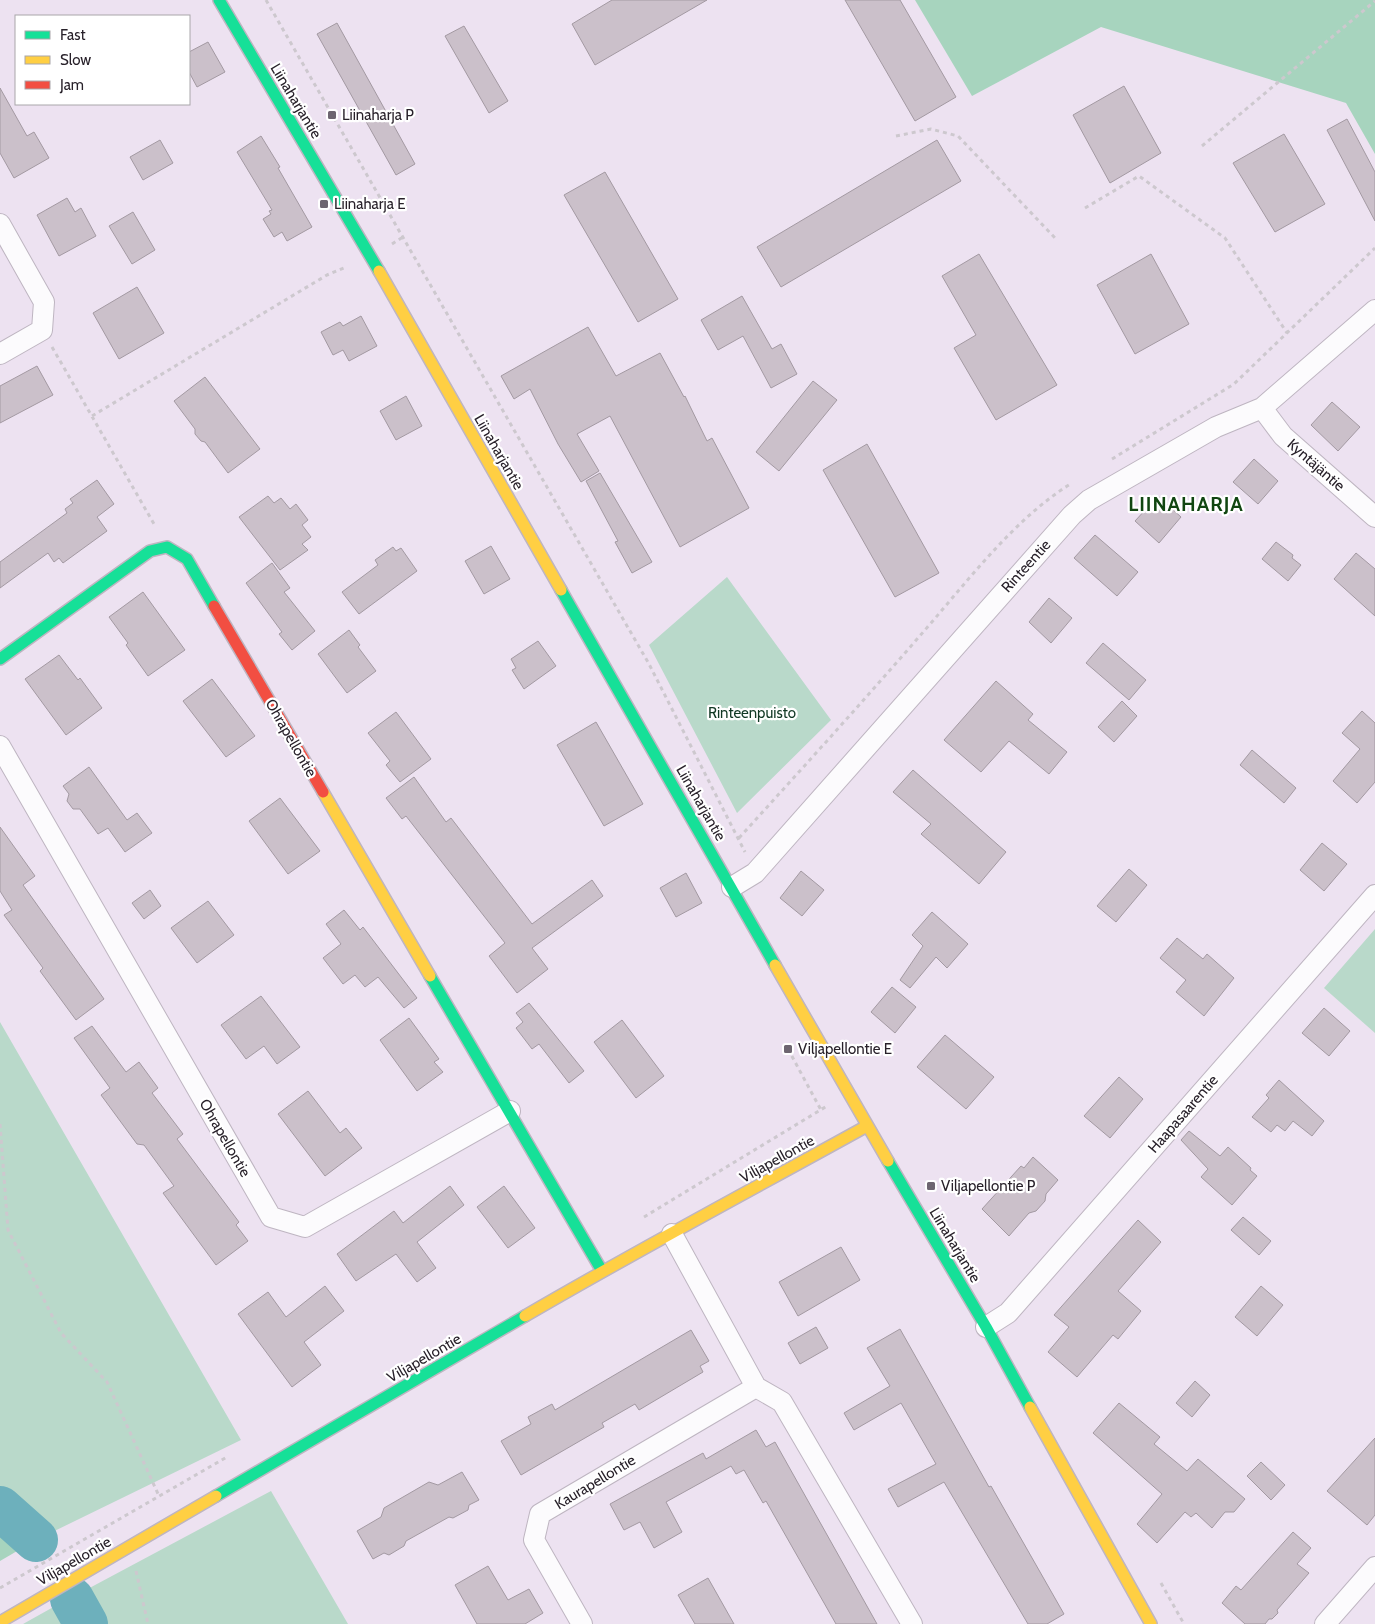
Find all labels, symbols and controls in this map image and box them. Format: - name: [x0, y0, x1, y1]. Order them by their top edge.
- legend: [15, 15, 190, 105]
- text: Fast: [60, 26, 85, 44]
- text: Slow: [60, 51, 91, 69]
- street label: Liinaharjantie: [267, 60, 326, 142]
- text: Jam: [59, 76, 84, 94]
- place label: Liinaharja P: [342, 106, 414, 124]
- marker: Liinaharja P: [326, 109, 338, 121]
- place label: Liinaharja E: [334, 195, 406, 213]
- marker: Liinaharja E: [318, 198, 330, 210]
- street label: Liinaharjantie: [470, 411, 528, 493]
- street label: Kyntäjäntie: [1284, 435, 1349, 495]
- district label: LIINAHARJA: [1128, 492, 1244, 516]
- street label: Rinteentie: [998, 536, 1055, 596]
- street label: Ohrapellontie: [261, 696, 321, 780]
- park label: Rinteenpuisto: [708, 704, 796, 722]
- street label: Liinaharjantie: [672, 762, 730, 844]
- place label: Viljapellontie E: [798, 1040, 892, 1058]
- marker: Viljapellontie E: [782, 1043, 794, 1055]
- street label: Haapasaarentie: [1144, 1071, 1222, 1157]
- street label: Ohrapellontie: [195, 1096, 255, 1180]
- street label: Viljapellontie: [737, 1131, 818, 1187]
- place label: Viljapellontie P: [941, 1177, 1036, 1195]
- marker: Viljapellontie P: [925, 1180, 937, 1192]
- street label: Liinaharjantie: [926, 1204, 985, 1286]
- street label: Viljapellontie: [384, 1329, 464, 1386]
- street label: Kaurapellontie: [551, 1451, 639, 1513]
- street label: Viljapellontie: [34, 1532, 114, 1589]

